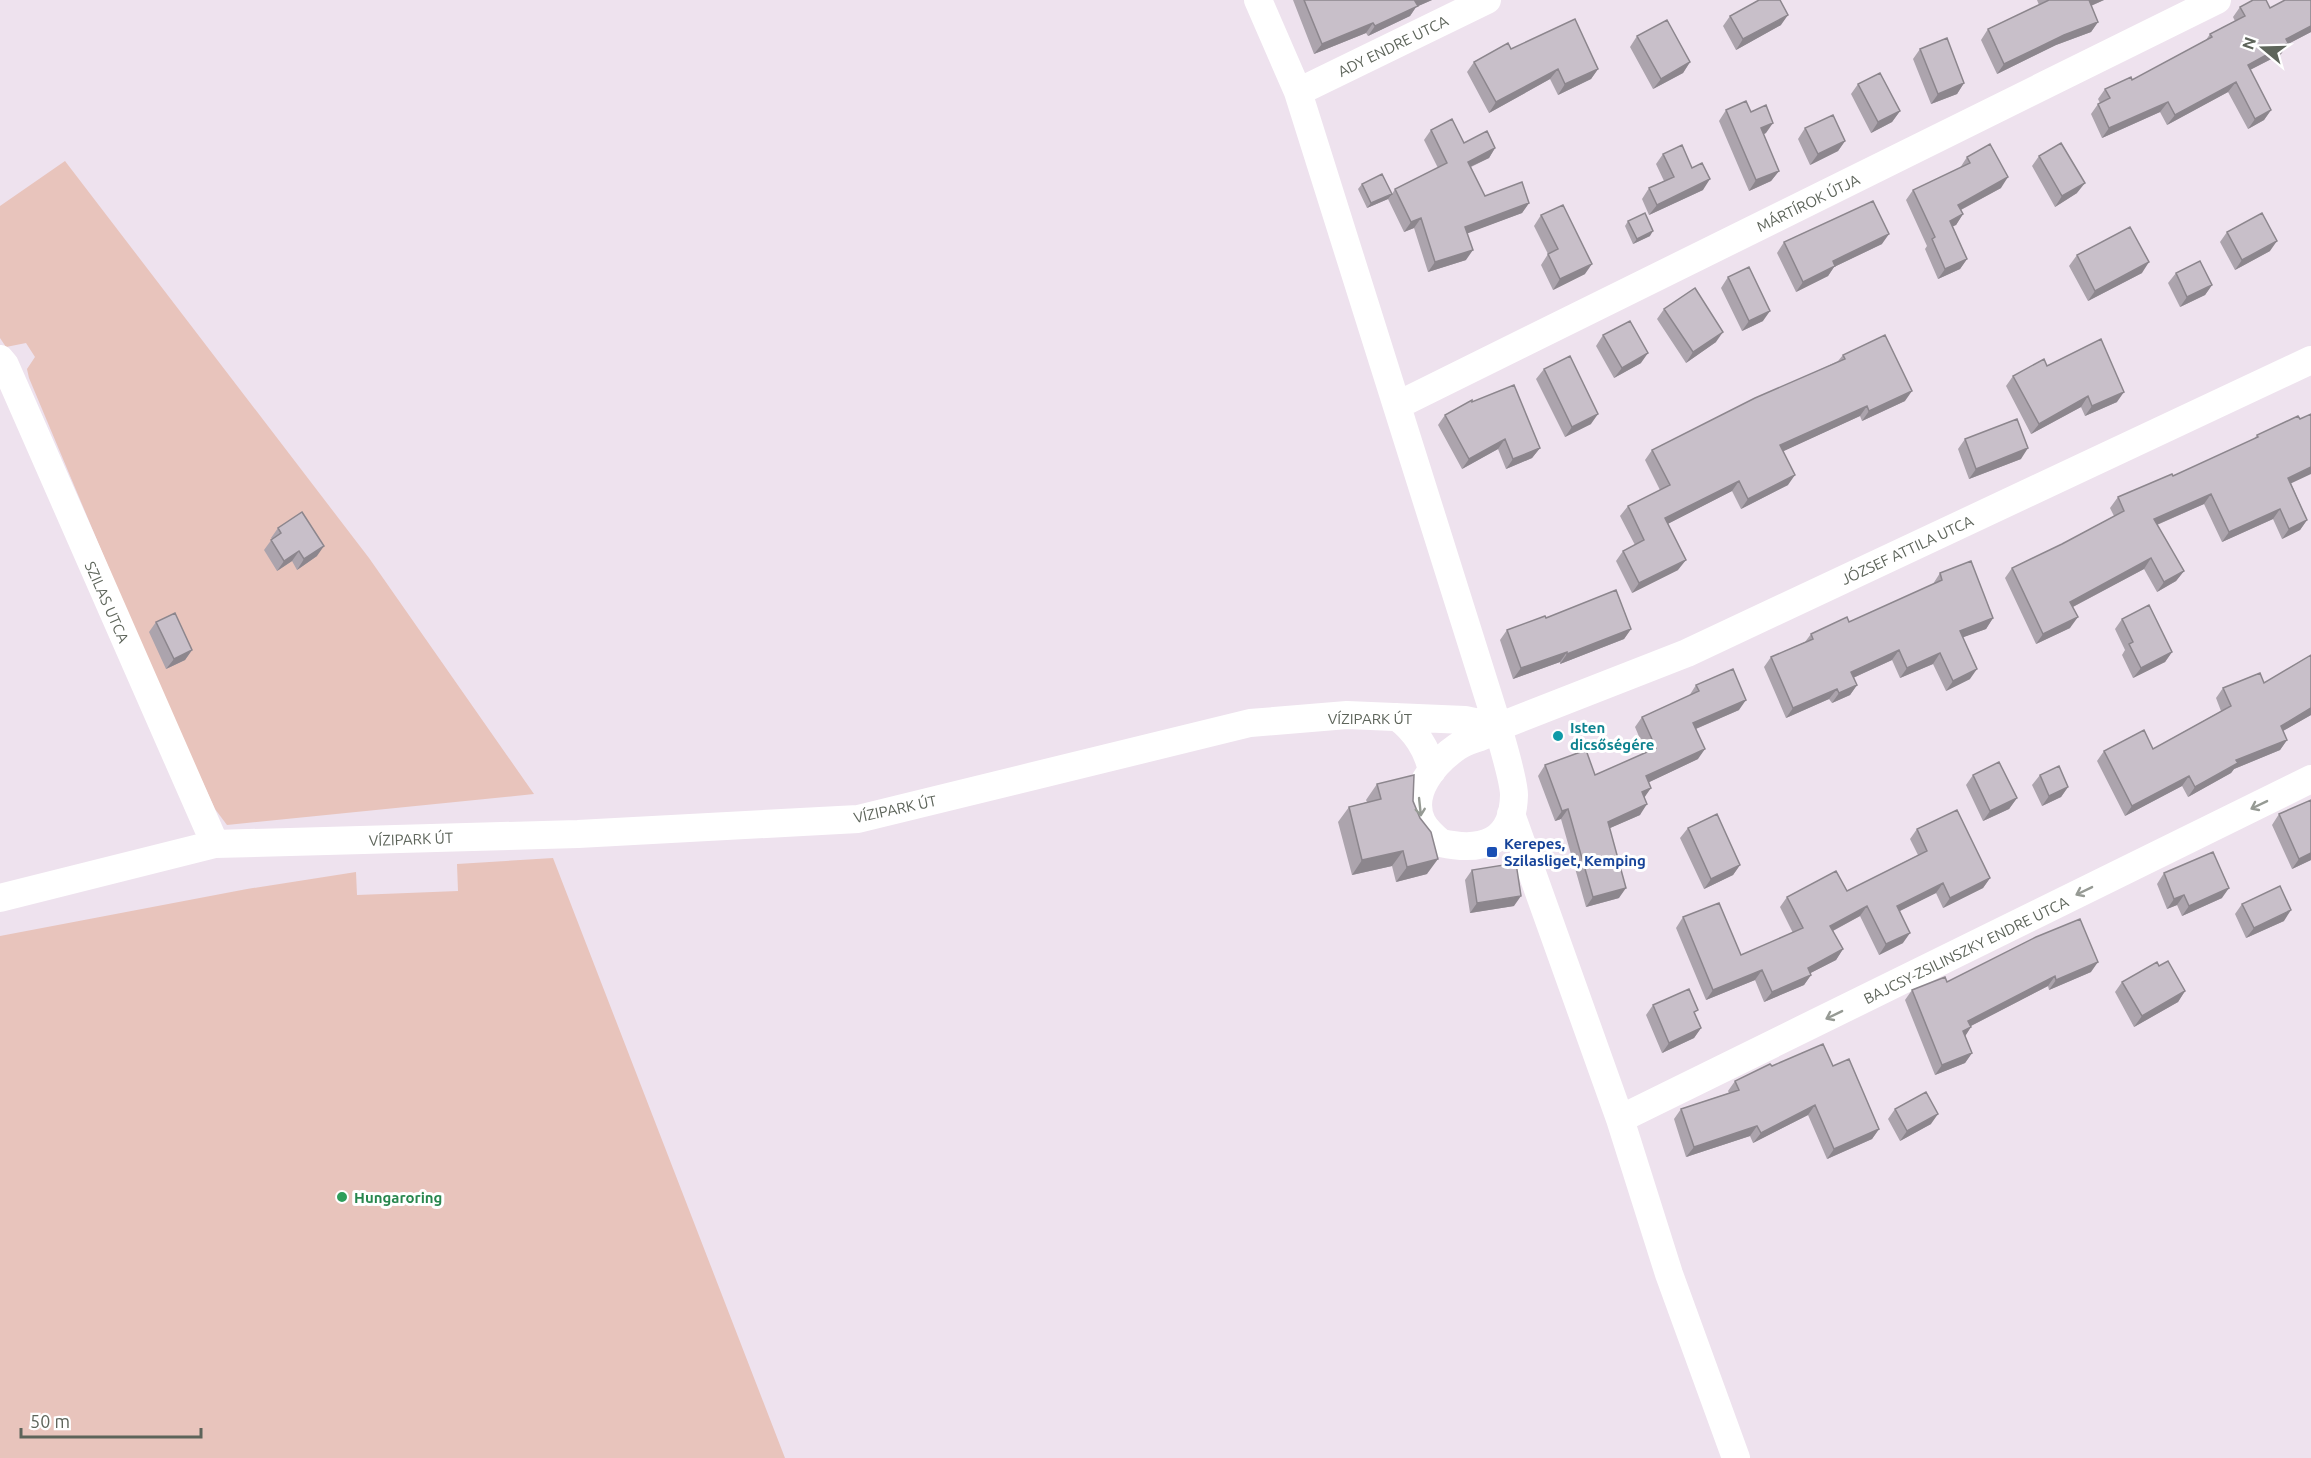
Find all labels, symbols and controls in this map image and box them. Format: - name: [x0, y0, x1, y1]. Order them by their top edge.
- street label: ADY ENDRE UTCA: [1335, 12, 1451, 80]
- north arrow: [2233, 18, 2293, 78]
- text: N: [2238, 35, 2259, 52]
- street label: MÁRTÍROK ÚTJA: [1754, 171, 1862, 235]
- street label: JÓZSEF ATTILA UTCA: [1838, 512, 1976, 588]
- street label: SZILAS UTCA: [82, 559, 133, 645]
- street label: VÍZIPARK ÚT: [1328, 710, 1413, 727]
- place label: Isten dicsőségére: [1570, 719, 1655, 753]
- marker: Isten dicsőségére: [1551, 729, 1565, 743]
- street label: VÍZIPARK ÚT: [852, 792, 939, 826]
- one-way arrow: [1415, 797, 1426, 817]
- one-way arrow: [2250, 800, 2268, 811]
- street label: VÍZIPARK ÚT: [369, 829, 454, 849]
- place label: Kerepes, Szilasliget, Kemping: [1504, 835, 1646, 869]
- marker: Kerepes, Szilasliget, Kemping: [1485, 845, 1499, 859]
- one-way arrow: [2075, 886, 2093, 898]
- street label: BAJCSY-ZSILINSZKY ENDRE UTCA: [1861, 893, 2071, 1007]
- one-way arrow: [1825, 1010, 1843, 1021]
- place label: Hungaroring: [354, 1189, 442, 1206]
- marker: Hungaroring: [335, 1190, 349, 1204]
- scale bar: [21, 1401, 201, 1439]
- text: 50 m: [30, 1411, 70, 1431]

